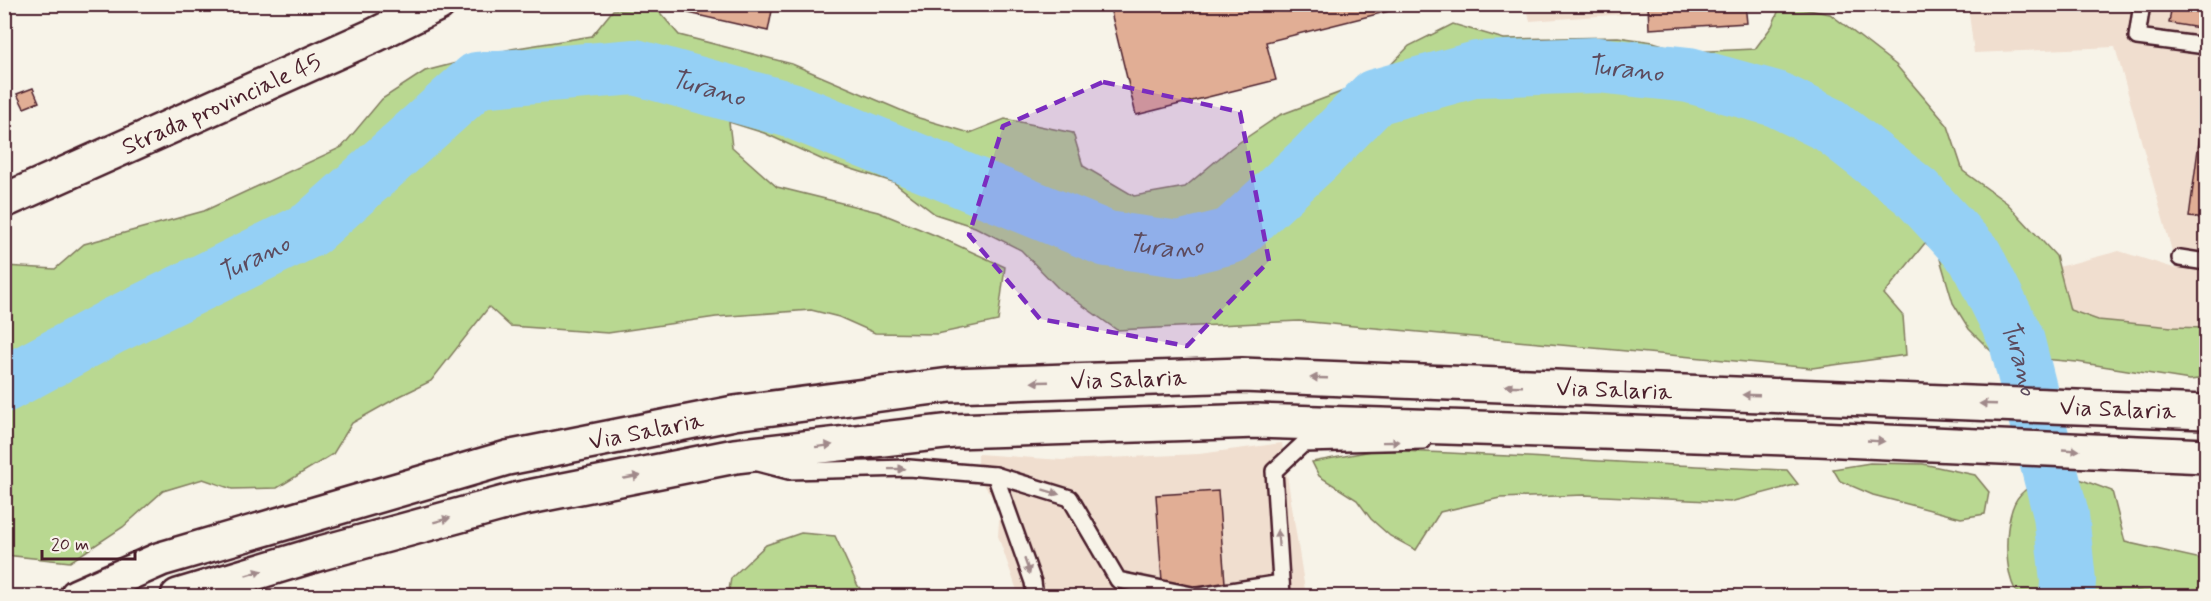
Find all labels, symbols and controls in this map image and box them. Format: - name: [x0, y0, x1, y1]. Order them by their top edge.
- street label: Strada provinciale 45: [117, 47, 326, 163]
- water label: Turano: [1587, 50, 1666, 91]
- water label: Turano: [667, 63, 750, 116]
- water label: Turano: [212, 227, 296, 291]
- water label: Turano: [1125, 227, 1208, 269]
- water label: Turano: [1991, 315, 2045, 400]
- street label: Via Salaria: [1070, 363, 1188, 398]
- street label: Via Salaria: [1555, 373, 1673, 409]
- one-way arrow: [1310, 374, 1329, 383]
- one-way arrow: [1031, 377, 1050, 387]
- one-way arrow: [1504, 382, 1523, 391]
- one-way arrow: [1741, 390, 1760, 400]
- street label: Via Salaria: [2059, 392, 2177, 428]
- one-way arrow: [1979, 399, 1998, 408]
- street label: Via Salaria: [586, 405, 707, 458]
- one-way arrow: [1867, 437, 1886, 446]
- one-way arrow: [1382, 438, 1401, 447]
- one-way arrow: [815, 441, 834, 451]
- one-way arrow: [2061, 446, 2080, 455]
- one-way arrow: [887, 464, 906, 473]
- one-way arrow: [622, 472, 641, 481]
- one-way arrow: [1042, 488, 1060, 497]
- one-way arrow: [433, 515, 451, 524]
- scale bar: [42, 523, 135, 561]
- one-way arrow: [1273, 529, 1283, 548]
- text: 20 m: [51, 533, 89, 557]
- one-way arrow: [1023, 557, 1032, 575]
- one-way arrow: [245, 568, 263, 577]

